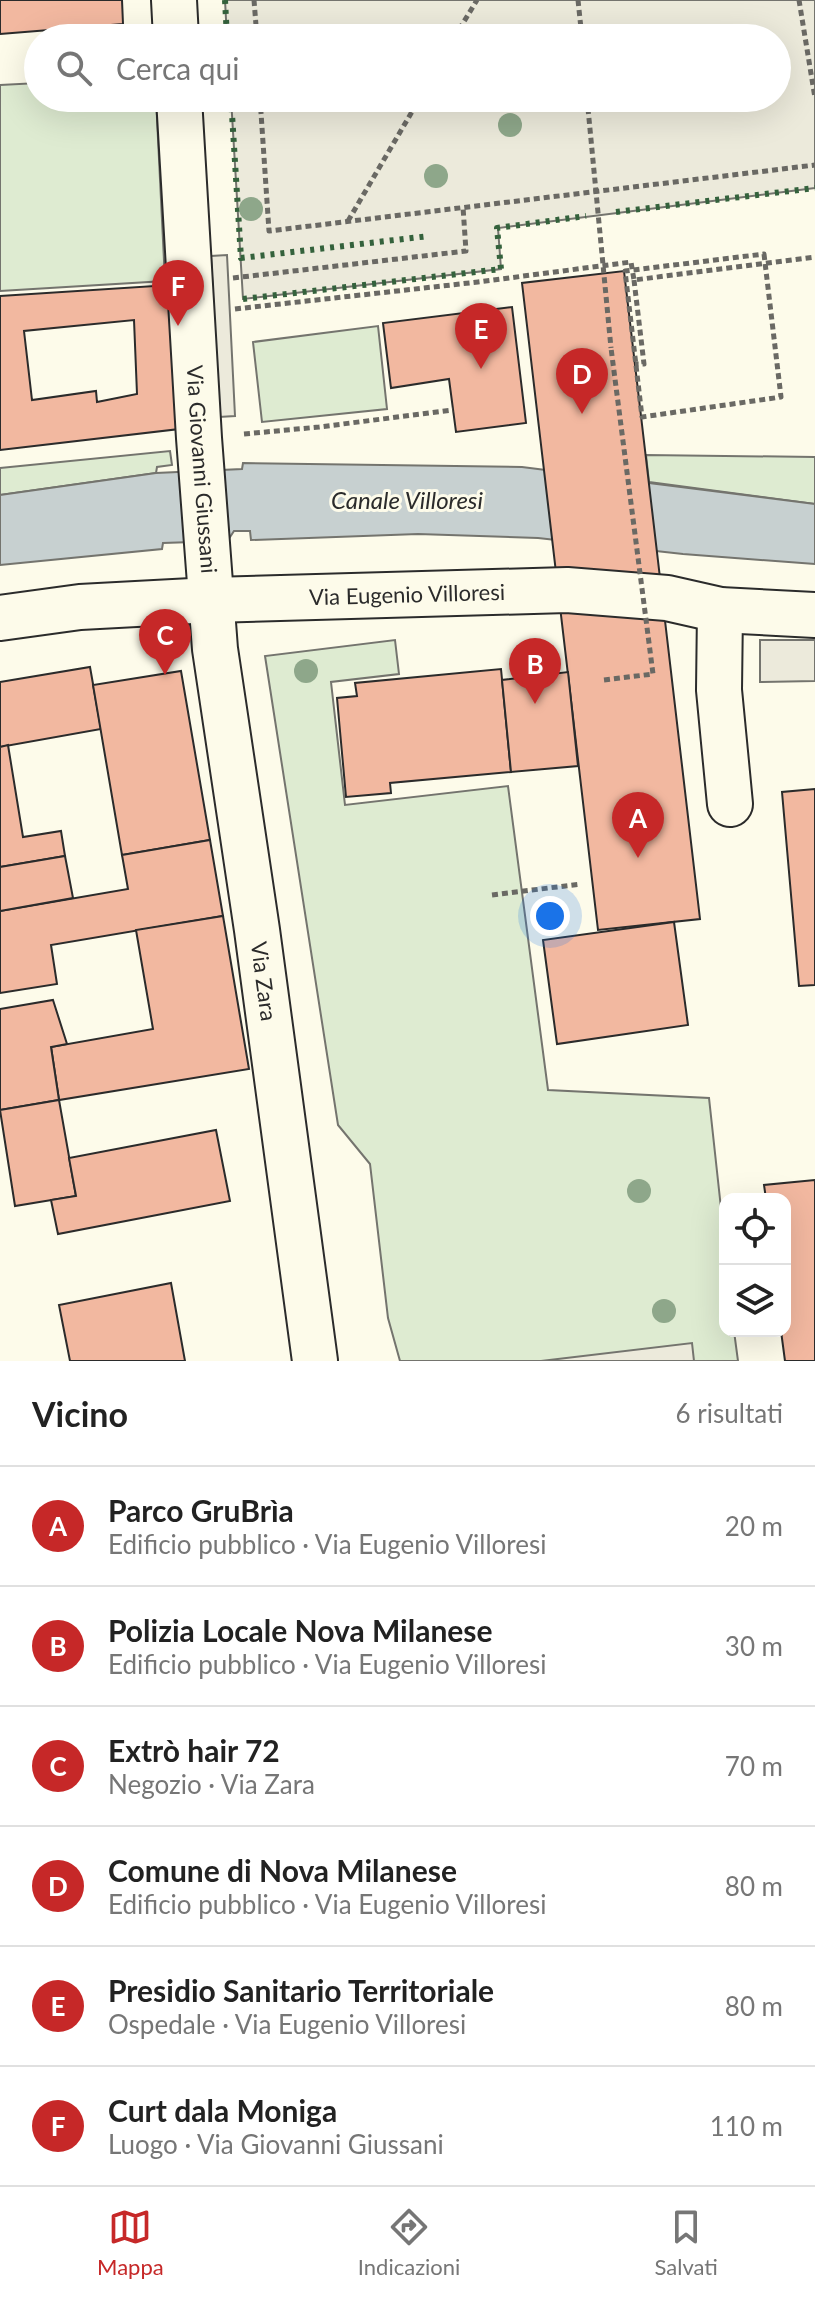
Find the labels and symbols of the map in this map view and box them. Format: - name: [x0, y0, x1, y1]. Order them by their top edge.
- pin: F: [152, 260, 204, 326]
- pin: E: [455, 303, 507, 369]
- pin: D: [556, 348, 608, 414]
- street label: Via Giovanni Giussani: [182, 364, 223, 574]
- water label: Canale Villoresi: [331, 485, 483, 514]
- street label: Via Eugenio Villoresi: [309, 578, 505, 610]
- pin: C: [139, 609, 191, 675]
- pin: B: [509, 638, 561, 704]
- pin: A: [612, 792, 664, 858]
- your location: [530, 896, 570, 936]
- street label: Via Zara: [246, 940, 283, 1022]

